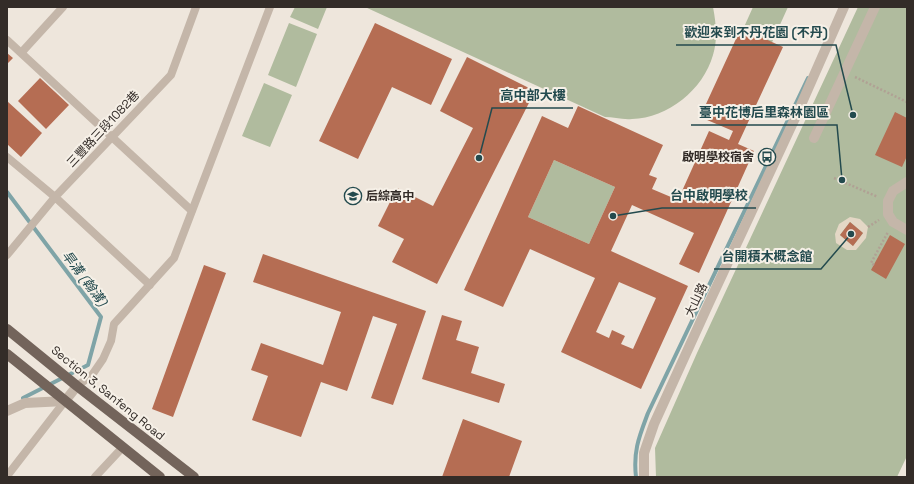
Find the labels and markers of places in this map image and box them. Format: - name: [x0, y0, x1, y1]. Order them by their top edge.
- callout: 歡迎來到不丹花園 (不丹): [676, 20, 836, 45]
- callout: 高中部大樓: [492, 83, 573, 108]
- callout: 臺中花博后里森林園區: [691, 100, 837, 125]
- bus stop icon: 啟明學校宿舍: [757, 147, 777, 167]
- place label: 啟明學校宿舍: [682, 149, 754, 165]
- callout: 台中啟明學校: [662, 183, 756, 208]
- school or university icon: 后綜高中: [343, 186, 363, 206]
- place label: 后綜高中: [366, 188, 414, 204]
- callout: 台開積木概念館: [714, 244, 821, 269]

